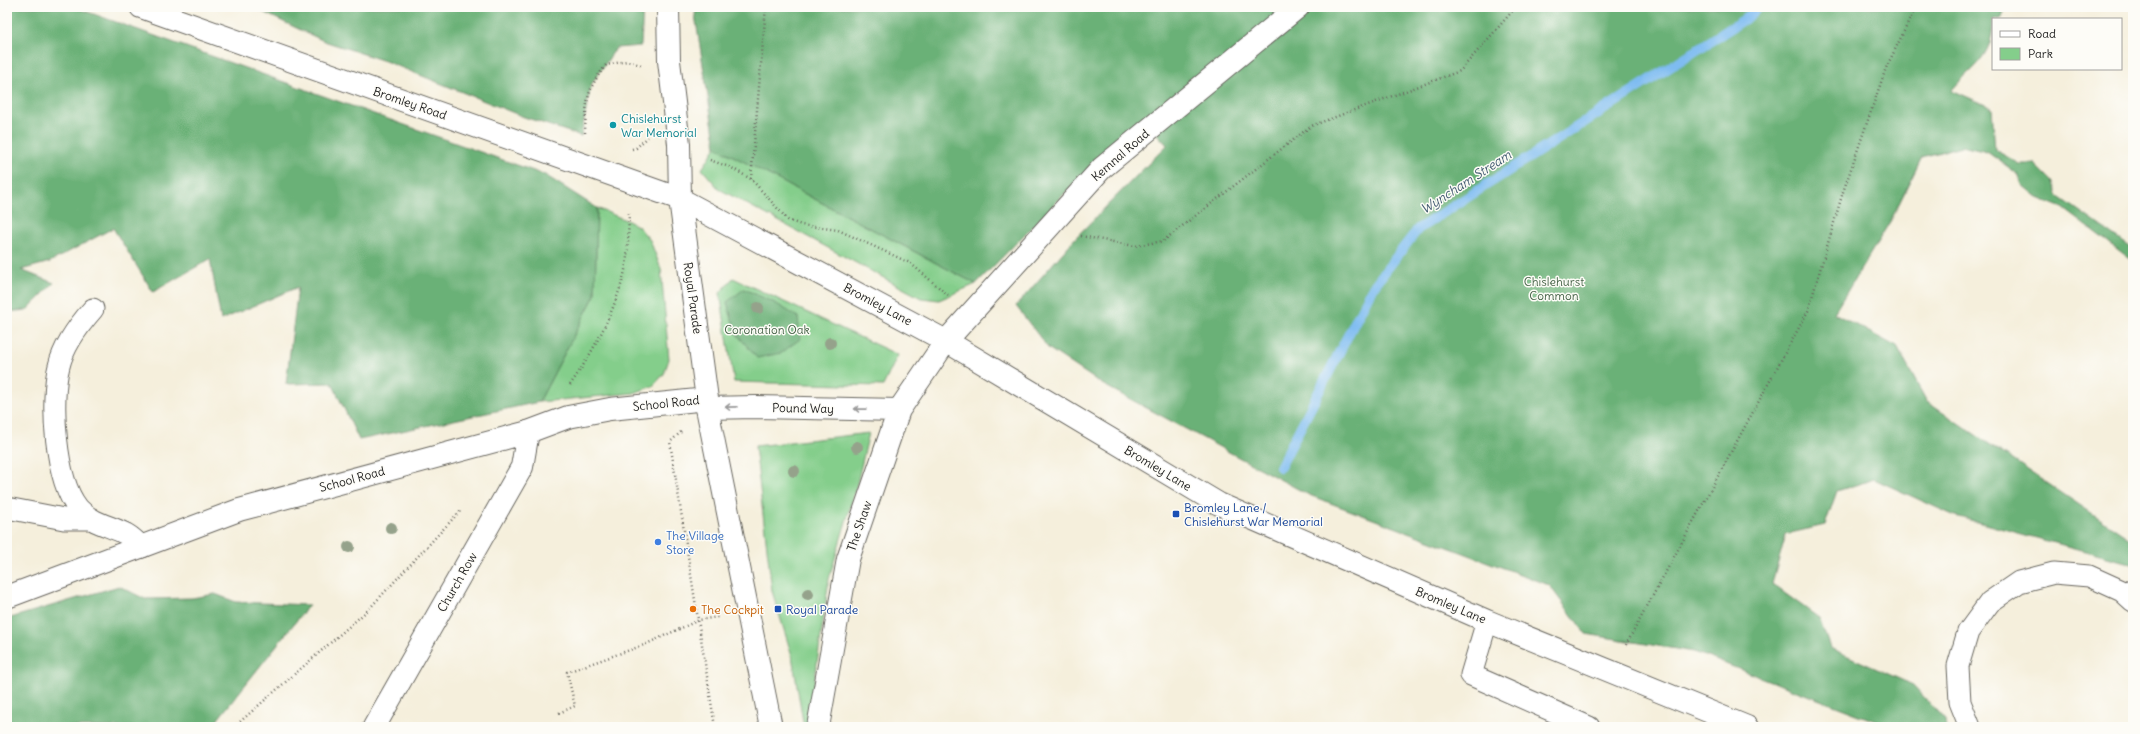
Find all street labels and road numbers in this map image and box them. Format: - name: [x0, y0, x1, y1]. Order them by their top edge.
- street label: Bromley Road: [371, 83, 449, 123]
- street label: Kemnal Road: [1088, 126, 1152, 184]
- street label: Royal Parade: [681, 261, 705, 335]
- street label: Bromley Lane: [841, 280, 915, 328]
- street label: School Road: [632, 392, 700, 414]
- street label: Pound Way: [772, 400, 834, 416]
- street label: Bromley Lane: [1122, 442, 1194, 494]
- street label: School Road: [318, 463, 386, 495]
- street label: The Shaw: [843, 498, 875, 553]
- street label: Church Row: [434, 549, 480, 614]
- street label: Bromley Lane: [1413, 583, 1489, 627]

